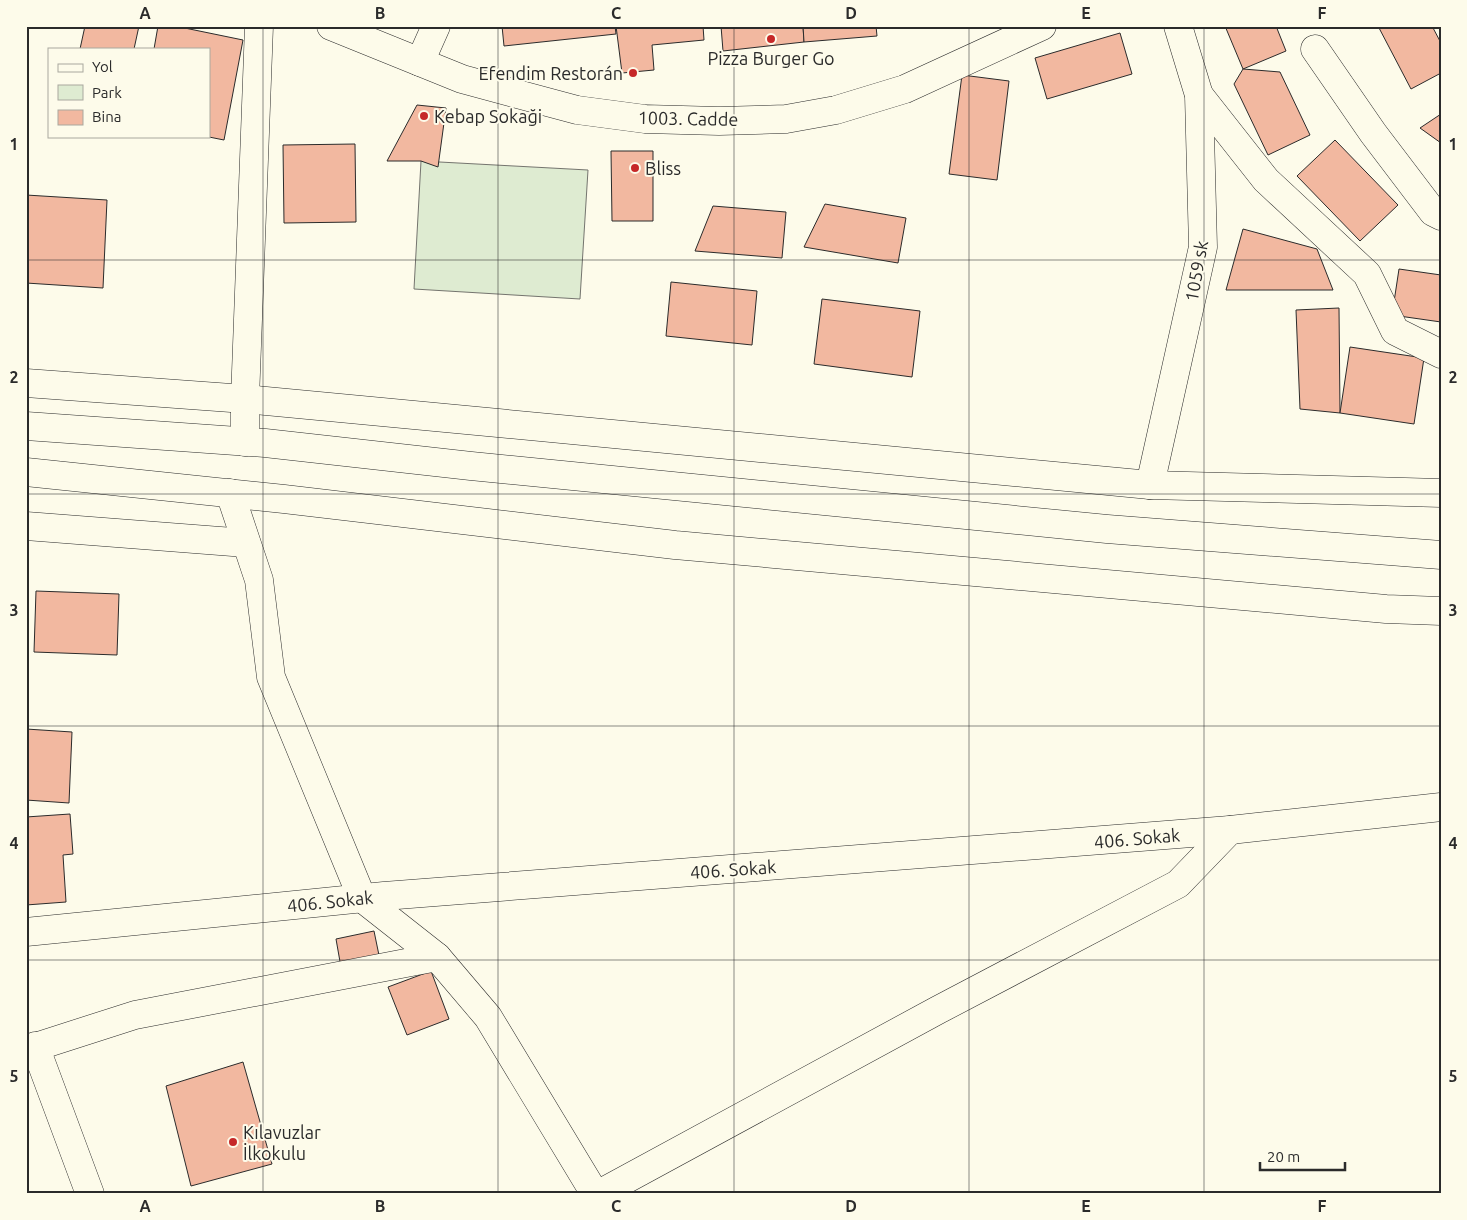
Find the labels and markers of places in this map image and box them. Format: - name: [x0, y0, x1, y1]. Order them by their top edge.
- marker: Pizza Burger Go: [765, 33, 777, 45]
- place label: Pizza Burger Go: [707, 48, 835, 68]
- place label: Efendim Restorán: [478, 63, 623, 83]
- marker: Efendim Restorán: [627, 67, 639, 79]
- place label: Kebap Sokaği: [434, 106, 542, 126]
- marker: Kebap Sokaği: [418, 110, 430, 122]
- place label: Bliss: [645, 158, 681, 178]
- marker: Bliss: [629, 162, 641, 174]
- place label: Kılavuzlar İlkokulu: [243, 1122, 321, 1163]
- marker: Kılavuzlar İlkokulu: [227, 1136, 239, 1148]

